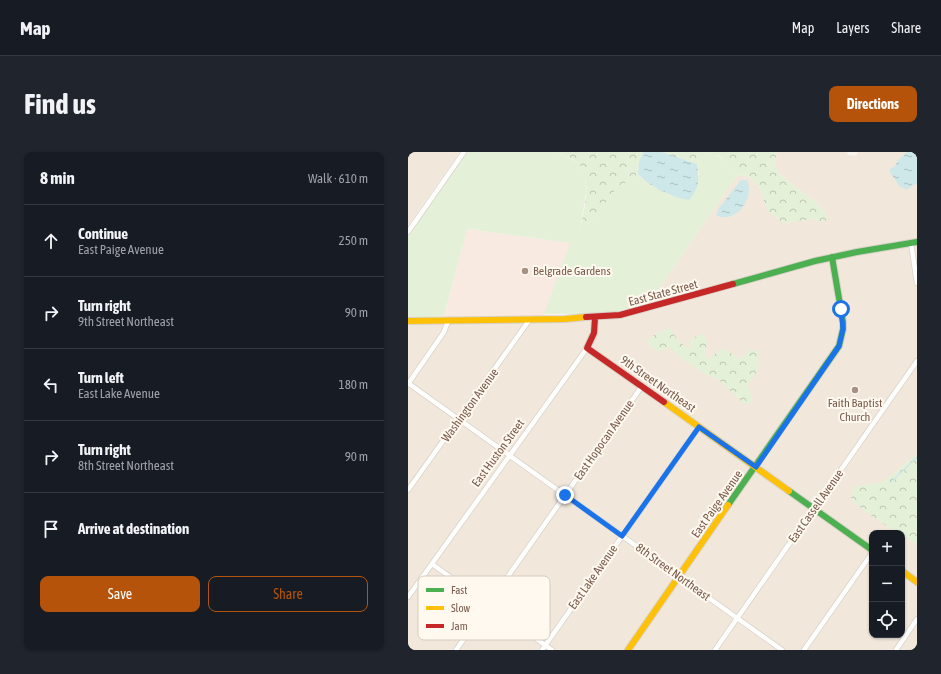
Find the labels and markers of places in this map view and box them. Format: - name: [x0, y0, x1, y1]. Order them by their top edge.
- place label: Belgrade Gardens: [533, 264, 611, 278]
- marker: Belgrade Gardens: [520, 266, 530, 276]
- marker: Faith Baptist Church: [850, 385, 860, 395]
- place label: Faith Baptist Church: [828, 396, 883, 424]

